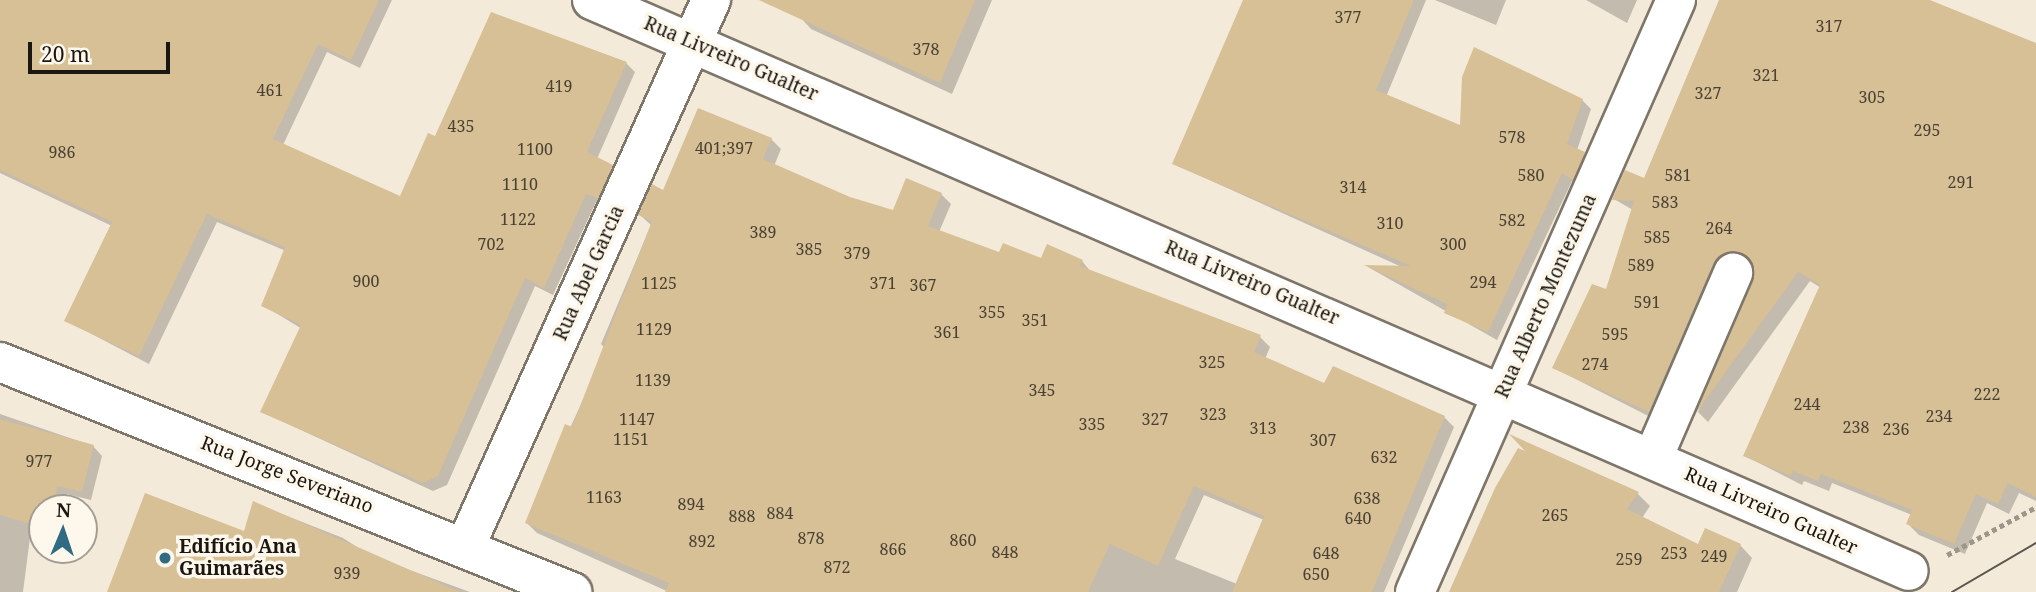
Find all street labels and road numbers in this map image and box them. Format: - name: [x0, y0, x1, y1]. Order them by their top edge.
- street label: Rua Livreiro Gualter: [640, 12, 822, 106]
- street label: Rua Alberto Montezuma: [1491, 190, 1601, 402]
- street label: Rua Abel Garcia: [549, 202, 629, 344]
- street label: Rua Livreiro Gualter: [1161, 236, 1343, 330]
- street label: Rua Jorge Severiano: [198, 432, 376, 518]
- street label: Rua Livreiro Gualter: [1681, 463, 1861, 559]

